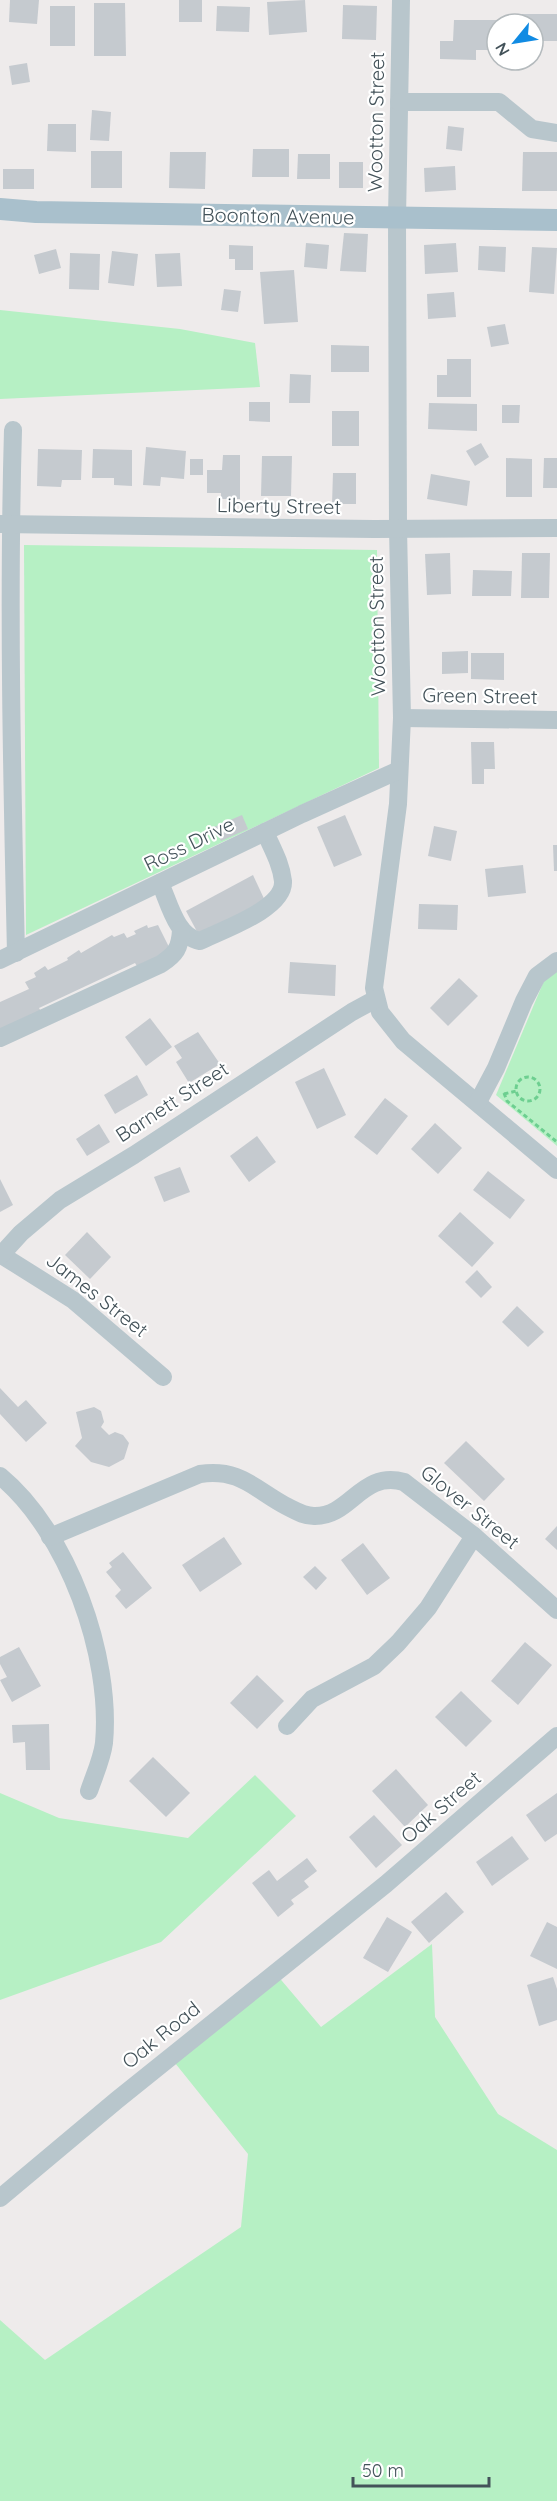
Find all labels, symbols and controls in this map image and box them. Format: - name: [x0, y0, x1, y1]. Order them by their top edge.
- north arrow: [485, 12, 545, 72]
- text: N: [490, 39, 514, 60]
- street label: Wootton Street: [362, 51, 389, 192]
- street label: Boonton Avenue: [201, 202, 355, 229]
- street label: Liberty Street: [217, 492, 342, 519]
- street label: Wootton Street: [363, 555, 390, 696]
- street label: Green Street: [422, 682, 538, 709]
- street label: Ross Drive: [139, 811, 238, 876]
- street label: Barnett Street: [111, 1056, 233, 1147]
- street label: James Street: [41, 1247, 153, 1342]
- street label: Glover Street: [416, 1459, 525, 1554]
- street label: Oak Street: [395, 1765, 486, 1848]
- street label: Oak Road: [117, 1996, 205, 2074]
- scale bar: [353, 2450, 490, 2488]
- text: 50 m: [362, 2459, 404, 2482]

